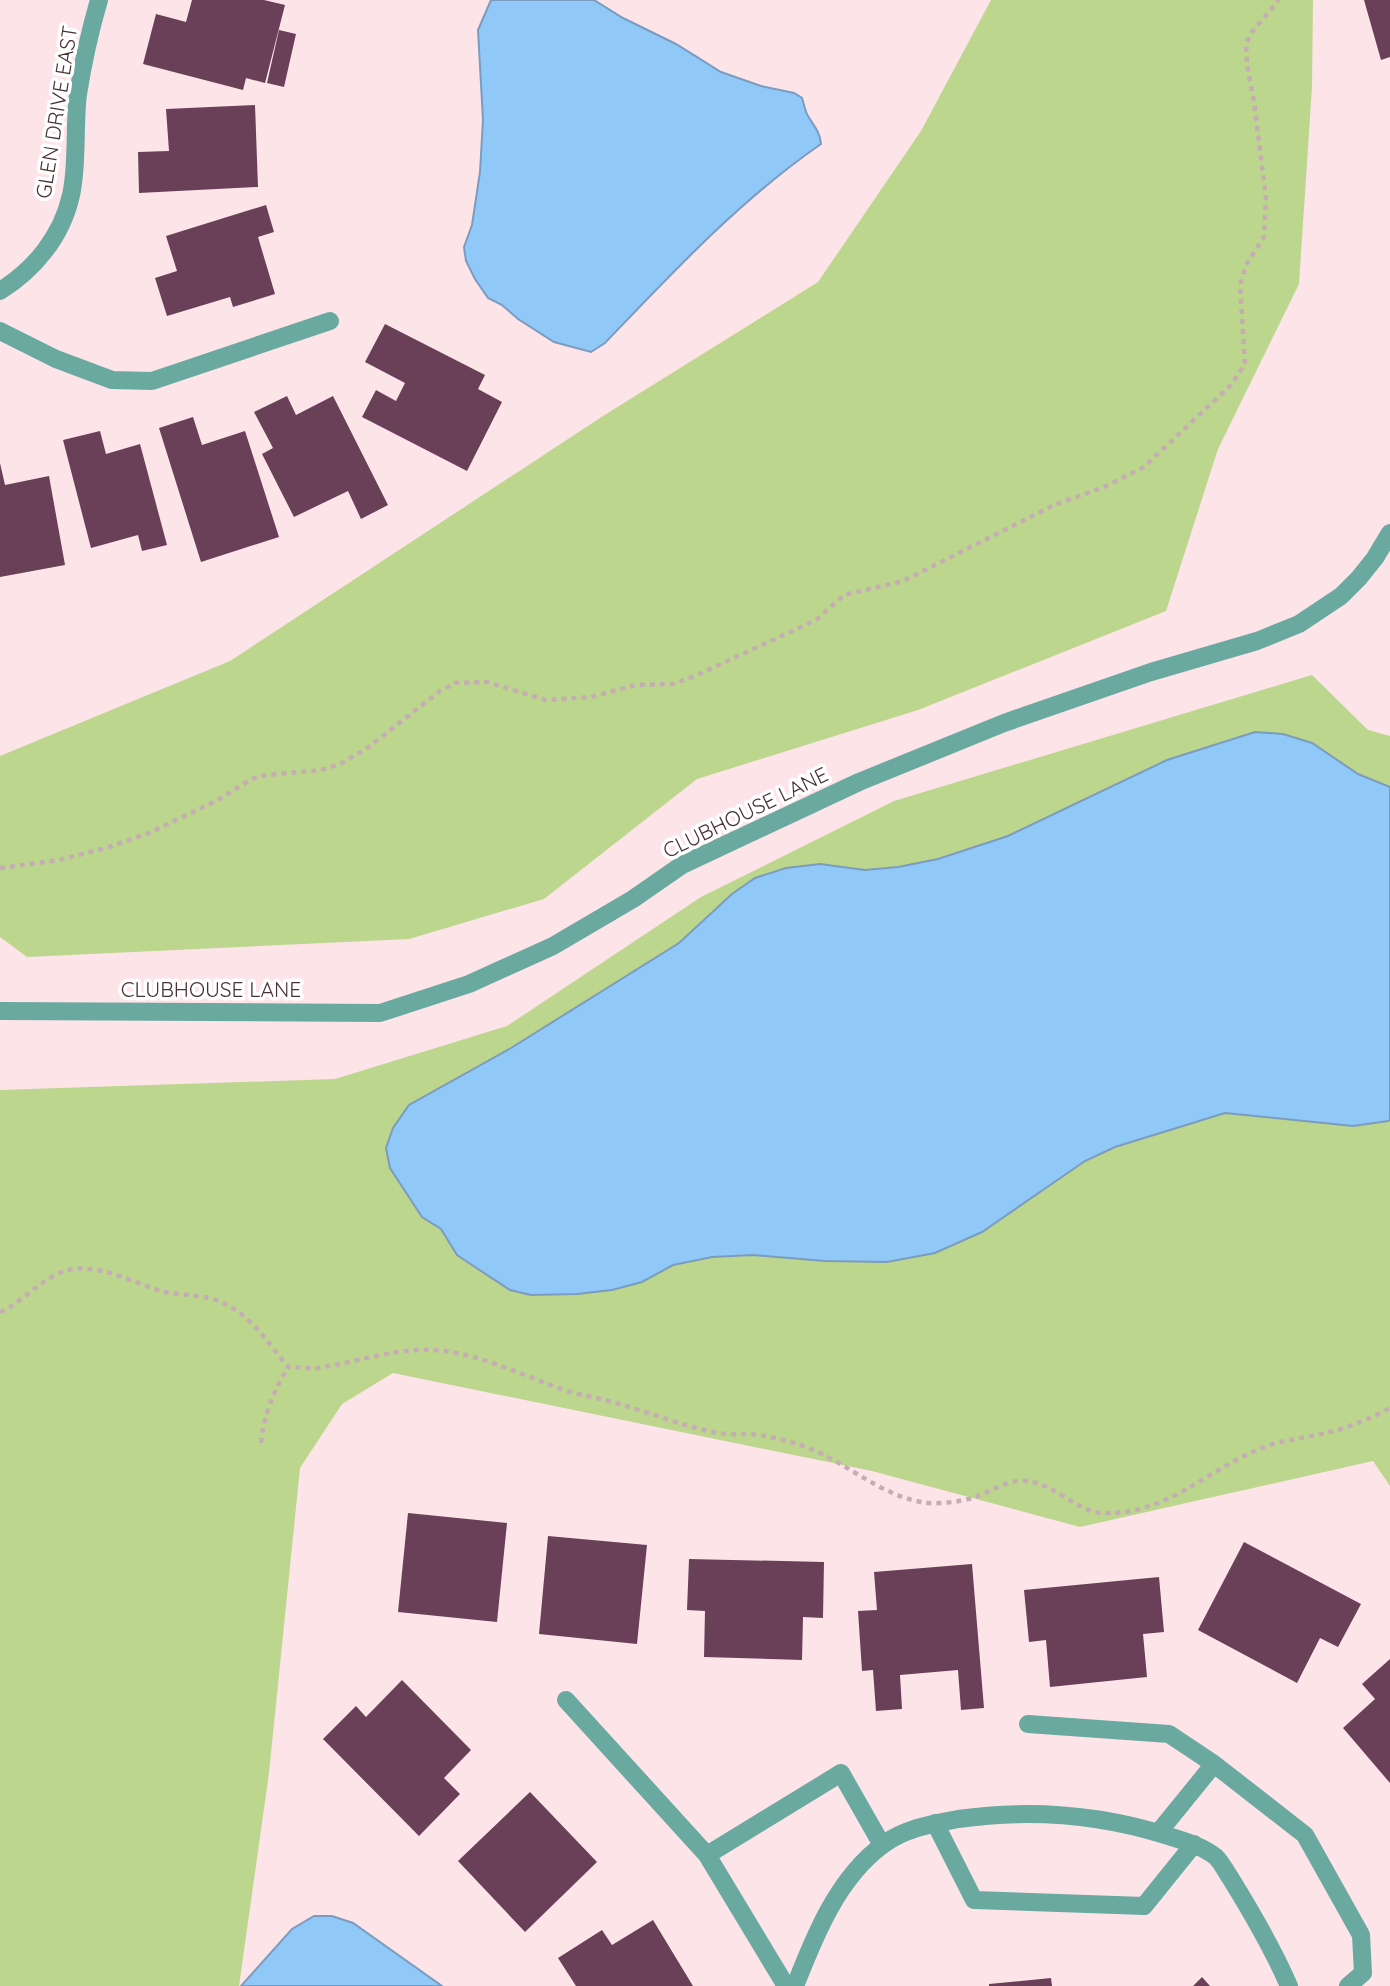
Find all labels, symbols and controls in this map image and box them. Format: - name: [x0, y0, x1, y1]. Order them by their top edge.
- street label: GLEN DRIVE EAST: [29, 24, 83, 200]
- street label: CLUBHOUSE LANE: [658, 761, 832, 863]
- street label: CLUBHOUSE LANE: [121, 976, 301, 1002]

